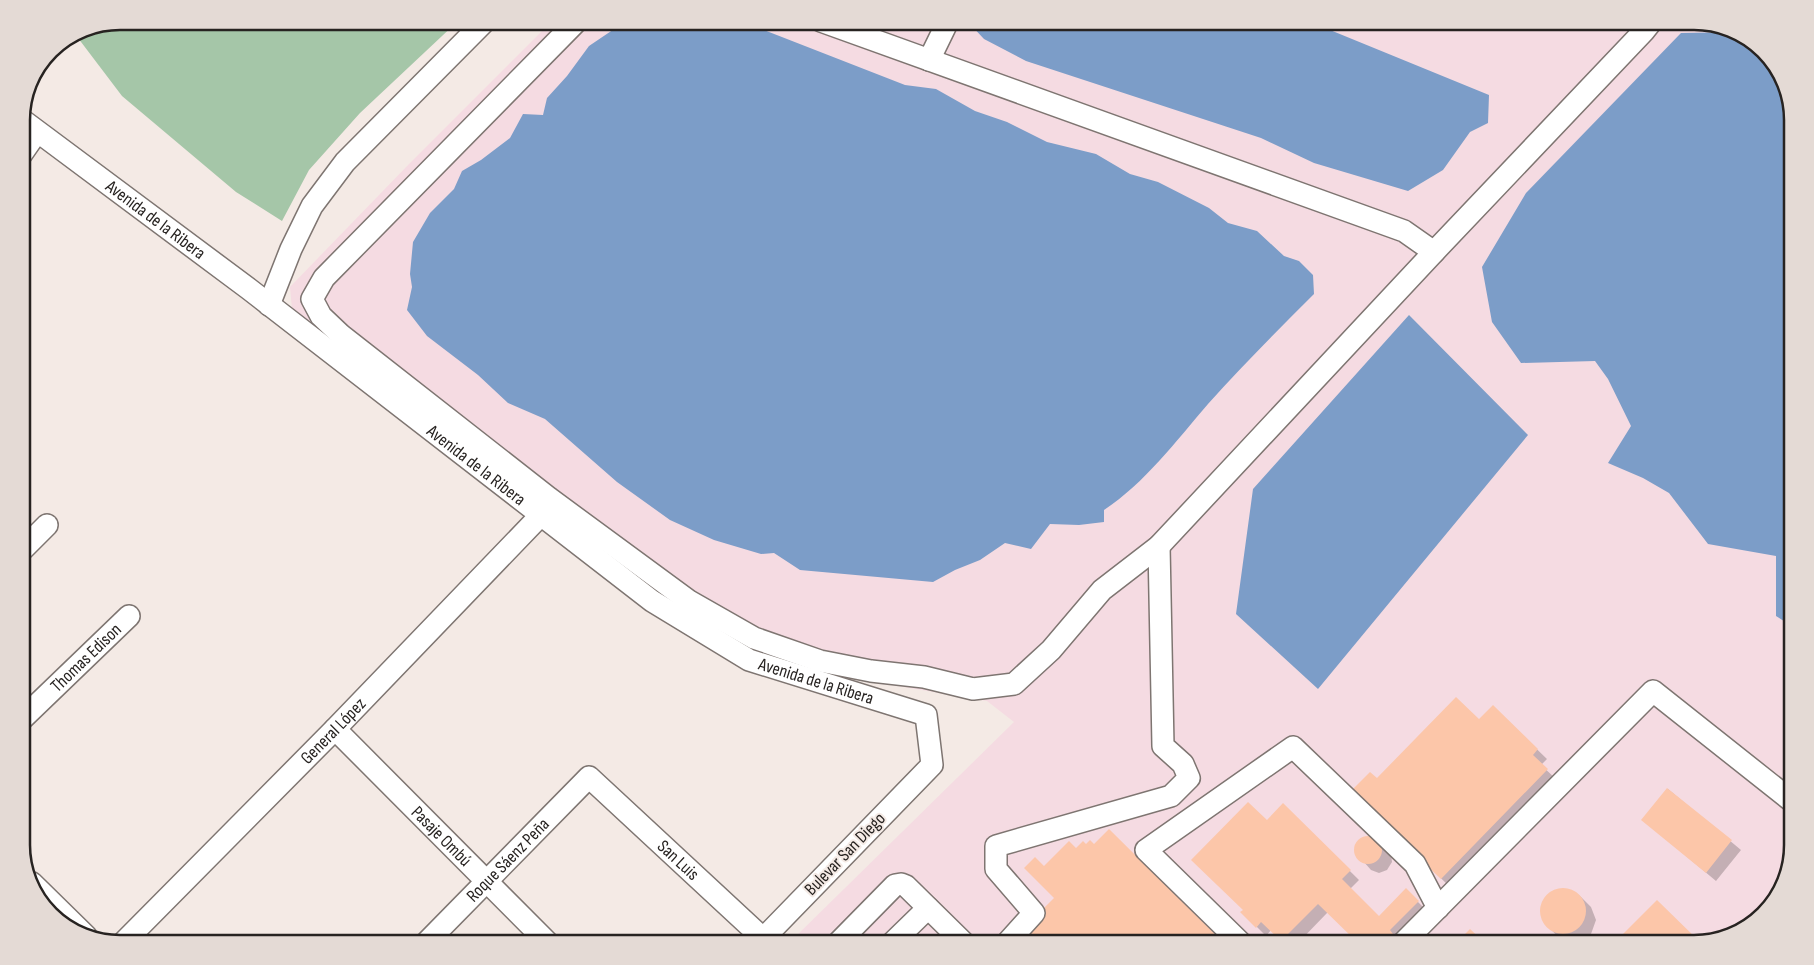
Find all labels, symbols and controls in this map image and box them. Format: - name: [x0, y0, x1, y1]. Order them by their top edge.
- street label: Avenida de la Ribera: [101, 175, 210, 263]
- street label: Avenida de la Ribera: [422, 420, 530, 510]
- street label: Thomas Edison: [46, 619, 126, 696]
- street label: Avenida de la Ribera: [755, 653, 876, 709]
- street label: General López: [296, 693, 370, 768]
- street label: Pasaje Ombú: [407, 802, 476, 871]
- street label: Bulevar San Diego: [800, 808, 890, 900]
- street label: Roque Sáenz Peña: [462, 813, 553, 906]
- street label: San Luis: [653, 835, 704, 884]

